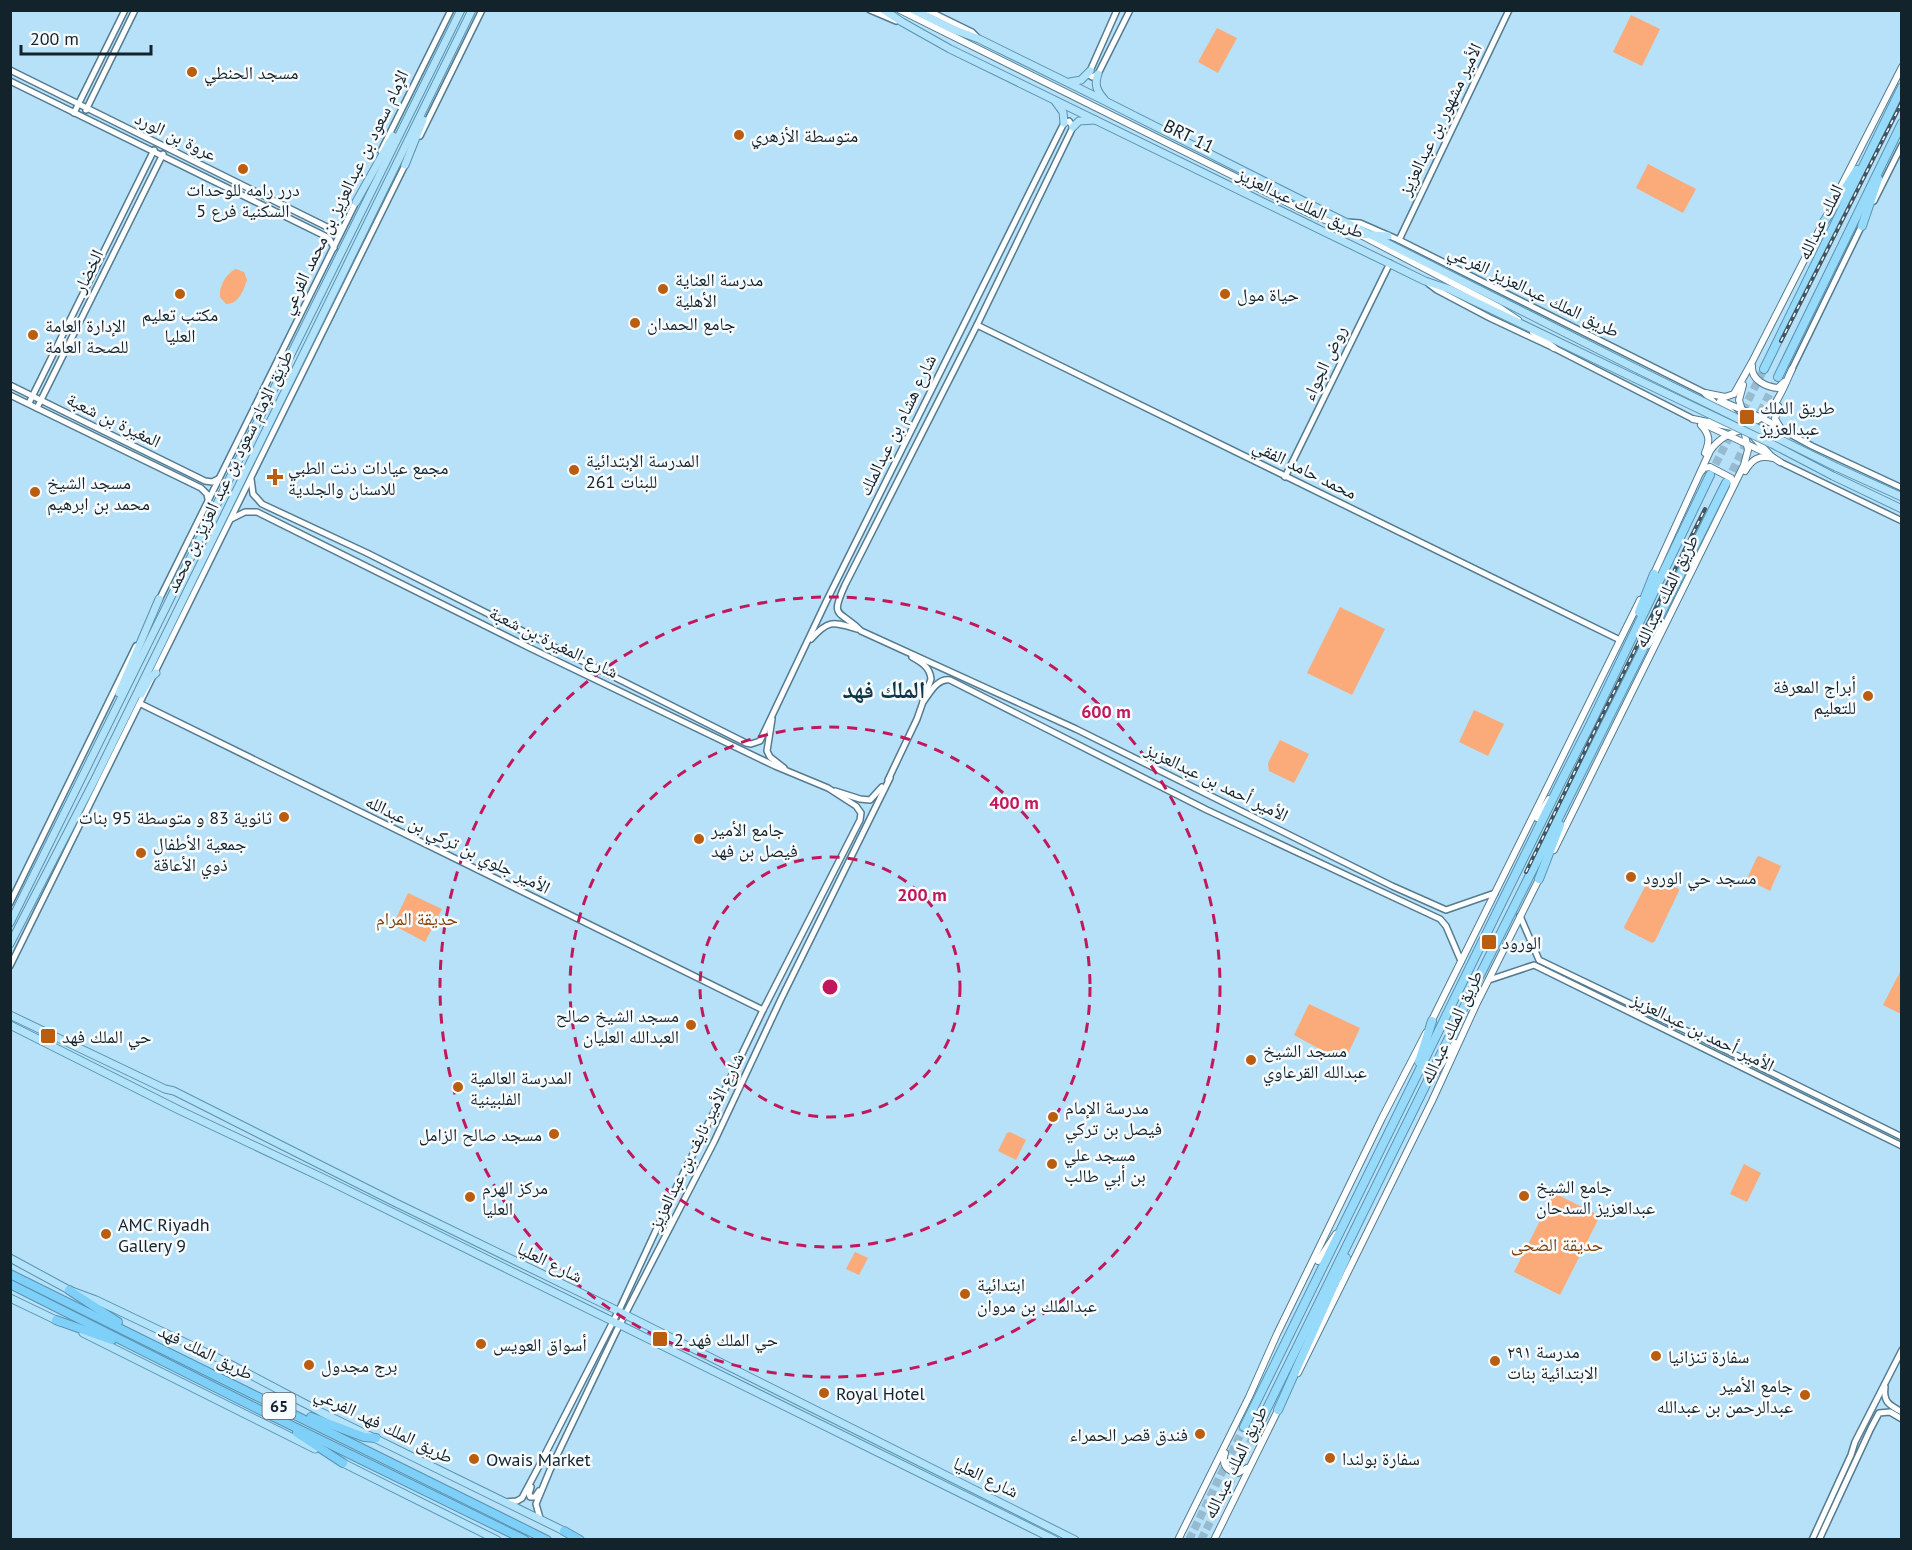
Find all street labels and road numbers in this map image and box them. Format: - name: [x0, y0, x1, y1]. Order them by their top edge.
- street label: الأمير مشهور بن عبدالعزيز: [1393, 39, 1487, 200]
- street label: الإمام سعود بن عبدالعزيز بن محمد الفرعي: [275, 66, 417, 320]
- street label: عروة بن الورد: [131, 106, 221, 166]
- street label: BRT 11: [1160, 114, 1218, 158]
- street label: طريق الملك عبدالعزيز: [1233, 162, 1368, 244]
- street label: الملك عبدالله: [1792, 180, 1848, 264]
- street label: طريق الملك عبدالعزيز الفرعي: [1443, 240, 1623, 346]
- street label: الخضار: [67, 245, 108, 297]
- street label: روض الجواء: [1297, 322, 1351, 404]
- street label: طريق الإمام سعود بن عبد العزيز بن محمد: [160, 346, 299, 597]
- street label: شارع هشام بن عبدالملك: [853, 350, 942, 500]
- street label: المغيرة بن شعبة: [63, 387, 165, 453]
- street label: محمد حامد الفقي: [1248, 434, 1361, 507]
- street label: طريق الملك عبدالله: [1629, 531, 1703, 651]
- street label: شارع المغيرة بن شعبة: [486, 601, 622, 683]
- street label: الأمير أحمد بن عبدالعزيز: [1141, 737, 1292, 827]
- street label: الأمير جلوي بن تركي بن عبدالله: [360, 789, 554, 902]
- street label: طريق الملك عبدالله: [1415, 966, 1487, 1088]
- street label: الأمير أحمد بن عبدالعزيز: [1627, 987, 1778, 1077]
- street label: شارع الأمير نايف بن عبدالعزيز: [643, 1049, 749, 1234]
- street label: شارع العليا: [513, 1236, 587, 1288]
- street label: طريق الملك فهد: [155, 1319, 257, 1385]
- street label: طريق الملك فهد الفرعي: [309, 1382, 457, 1472]
- road number: 65: [262, 1393, 296, 1419]
- street label: طريق الملك عبدالله: [1198, 1402, 1272, 1522]
- street label: شارع العليا: [949, 1451, 1023, 1503]

